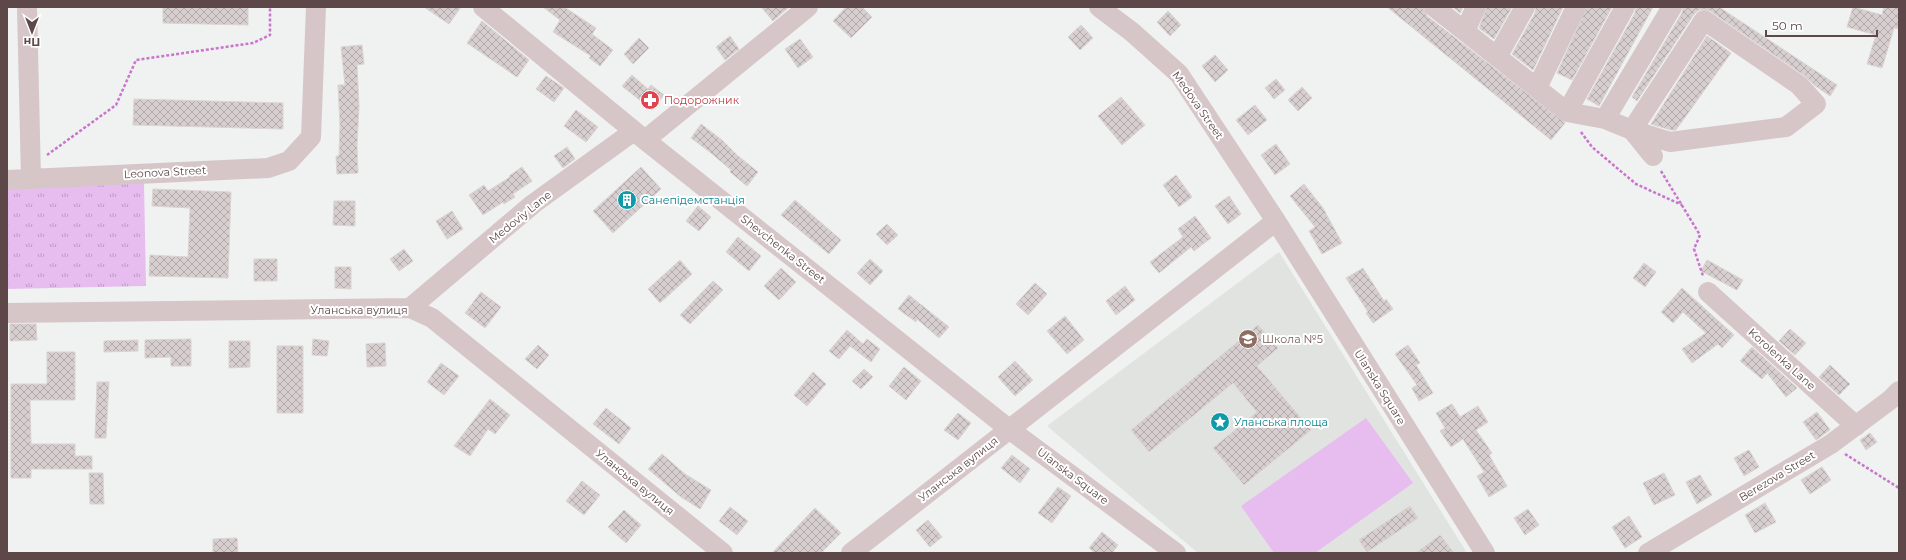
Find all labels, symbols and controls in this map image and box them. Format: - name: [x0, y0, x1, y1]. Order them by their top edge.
- north arrow: [12, 12, 52, 52]
- scale bar: [1766, 12, 1877, 38]
- text: 50 m: [1772, 18, 1803, 33]
- text: Пн: [24, 35, 40, 49]
- street label: Medova Street: [1169, 68, 1227, 142]
- pharmacy icon: Подорожник: [639, 89, 661, 111]
- place label: Подорожник: [664, 93, 740, 107]
- street label: Leonova Street: [123, 163, 207, 181]
- street label: Medoviy Lane: [486, 187, 554, 246]
- building icon: Санепідемстанція: [616, 189, 638, 211]
- place label: Санепідемстанція: [641, 193, 745, 207]
- street label: Shevchenka Street: [738, 212, 828, 287]
- street label: Уланська вулиця: [310, 303, 408, 317]
- street label: Korolenka Lane: [1746, 325, 1819, 393]
- school or university icon: Школа №5: [1237, 328, 1259, 350]
- place label: Школа №5: [1262, 332, 1323, 346]
- street label: Ulanska Square: [1351, 347, 1409, 427]
- place icon: Уланська площа: [1209, 411, 1231, 433]
- place label: Уланська площа: [1234, 415, 1328, 429]
- street label: Уланська вулиця: [915, 434, 1001, 504]
- street label: Ulanska Square: [1035, 445, 1112, 508]
- street label: Уланська вулиця: [593, 446, 677, 518]
- street label: Berezova Street: [1736, 447, 1818, 504]

